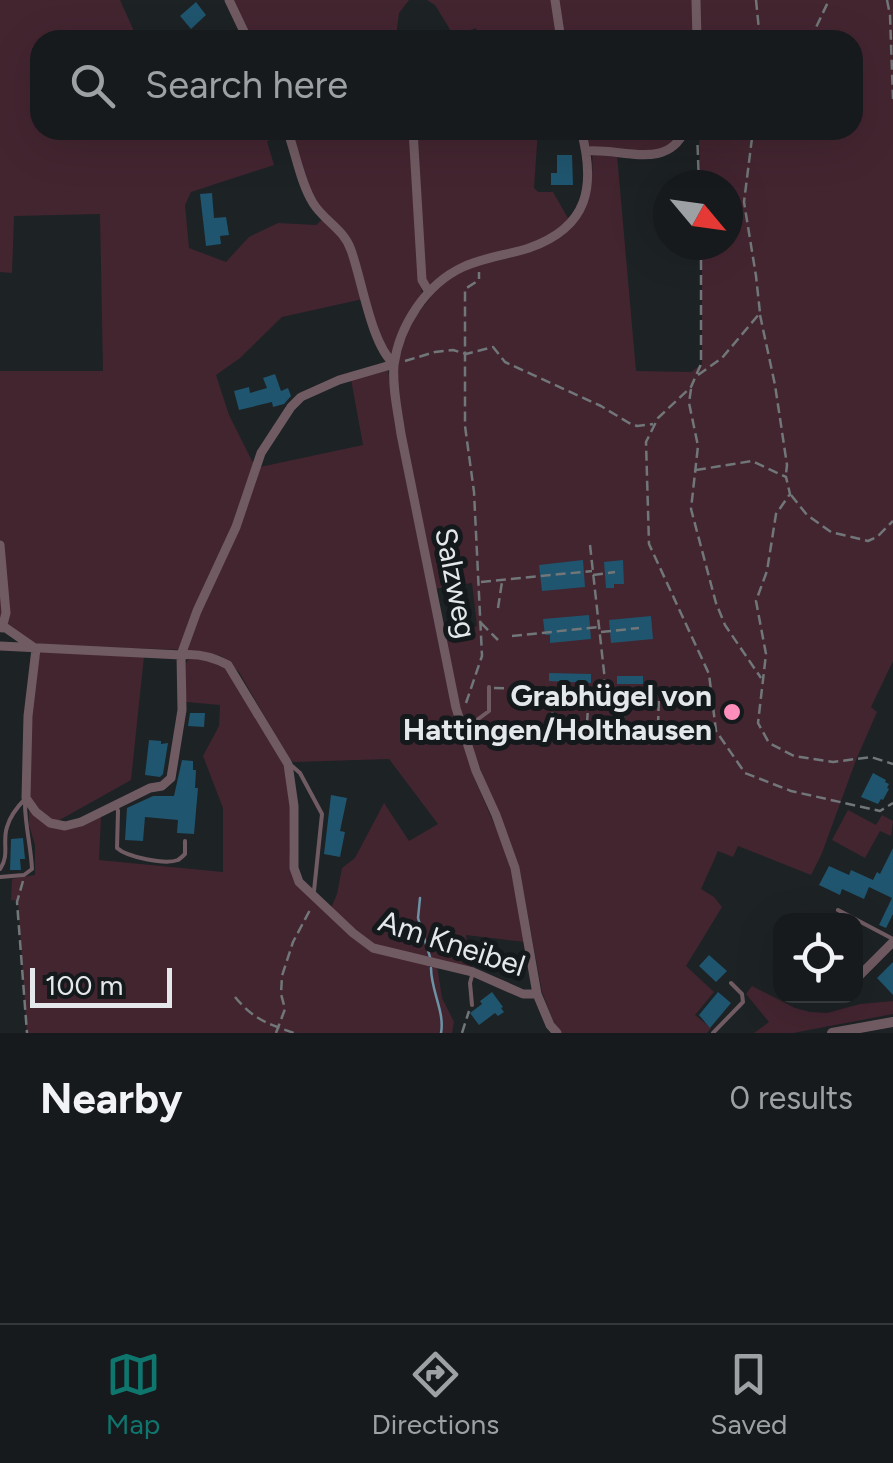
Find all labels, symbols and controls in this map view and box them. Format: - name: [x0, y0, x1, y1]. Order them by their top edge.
- search box: [30, 30, 863, 140]
- icon: search: [65, 58, 120, 113]
- text: Search here: [145, 62, 348, 108]
- north arrow: [653, 170, 743, 260]
- street label: Salzweg: [427, 524, 485, 642]
- place label: Grabhügel von Hattingen/Holthausen: [403, 677, 712, 748]
- marker: Grabhügel von Hattingen/Holthausen: [721, 701, 743, 723]
- street label: Am Kneibel: [374, 902, 530, 984]
- map controls: [773, 913, 863, 1003]
- button: locate: [773, 913, 863, 1003]
- scale bar: [30, 963, 172, 1008]
- text: 100 m: [45, 968, 123, 1002]
- text: Nearby: [40, 1073, 182, 1124]
- text: 0 results: [729, 1079, 853, 1117]
- tab: Map: [106, 1347, 161, 1441]
- tab: Directions: [372, 1347, 499, 1441]
- tab: Saved: [710, 1347, 787, 1441]

